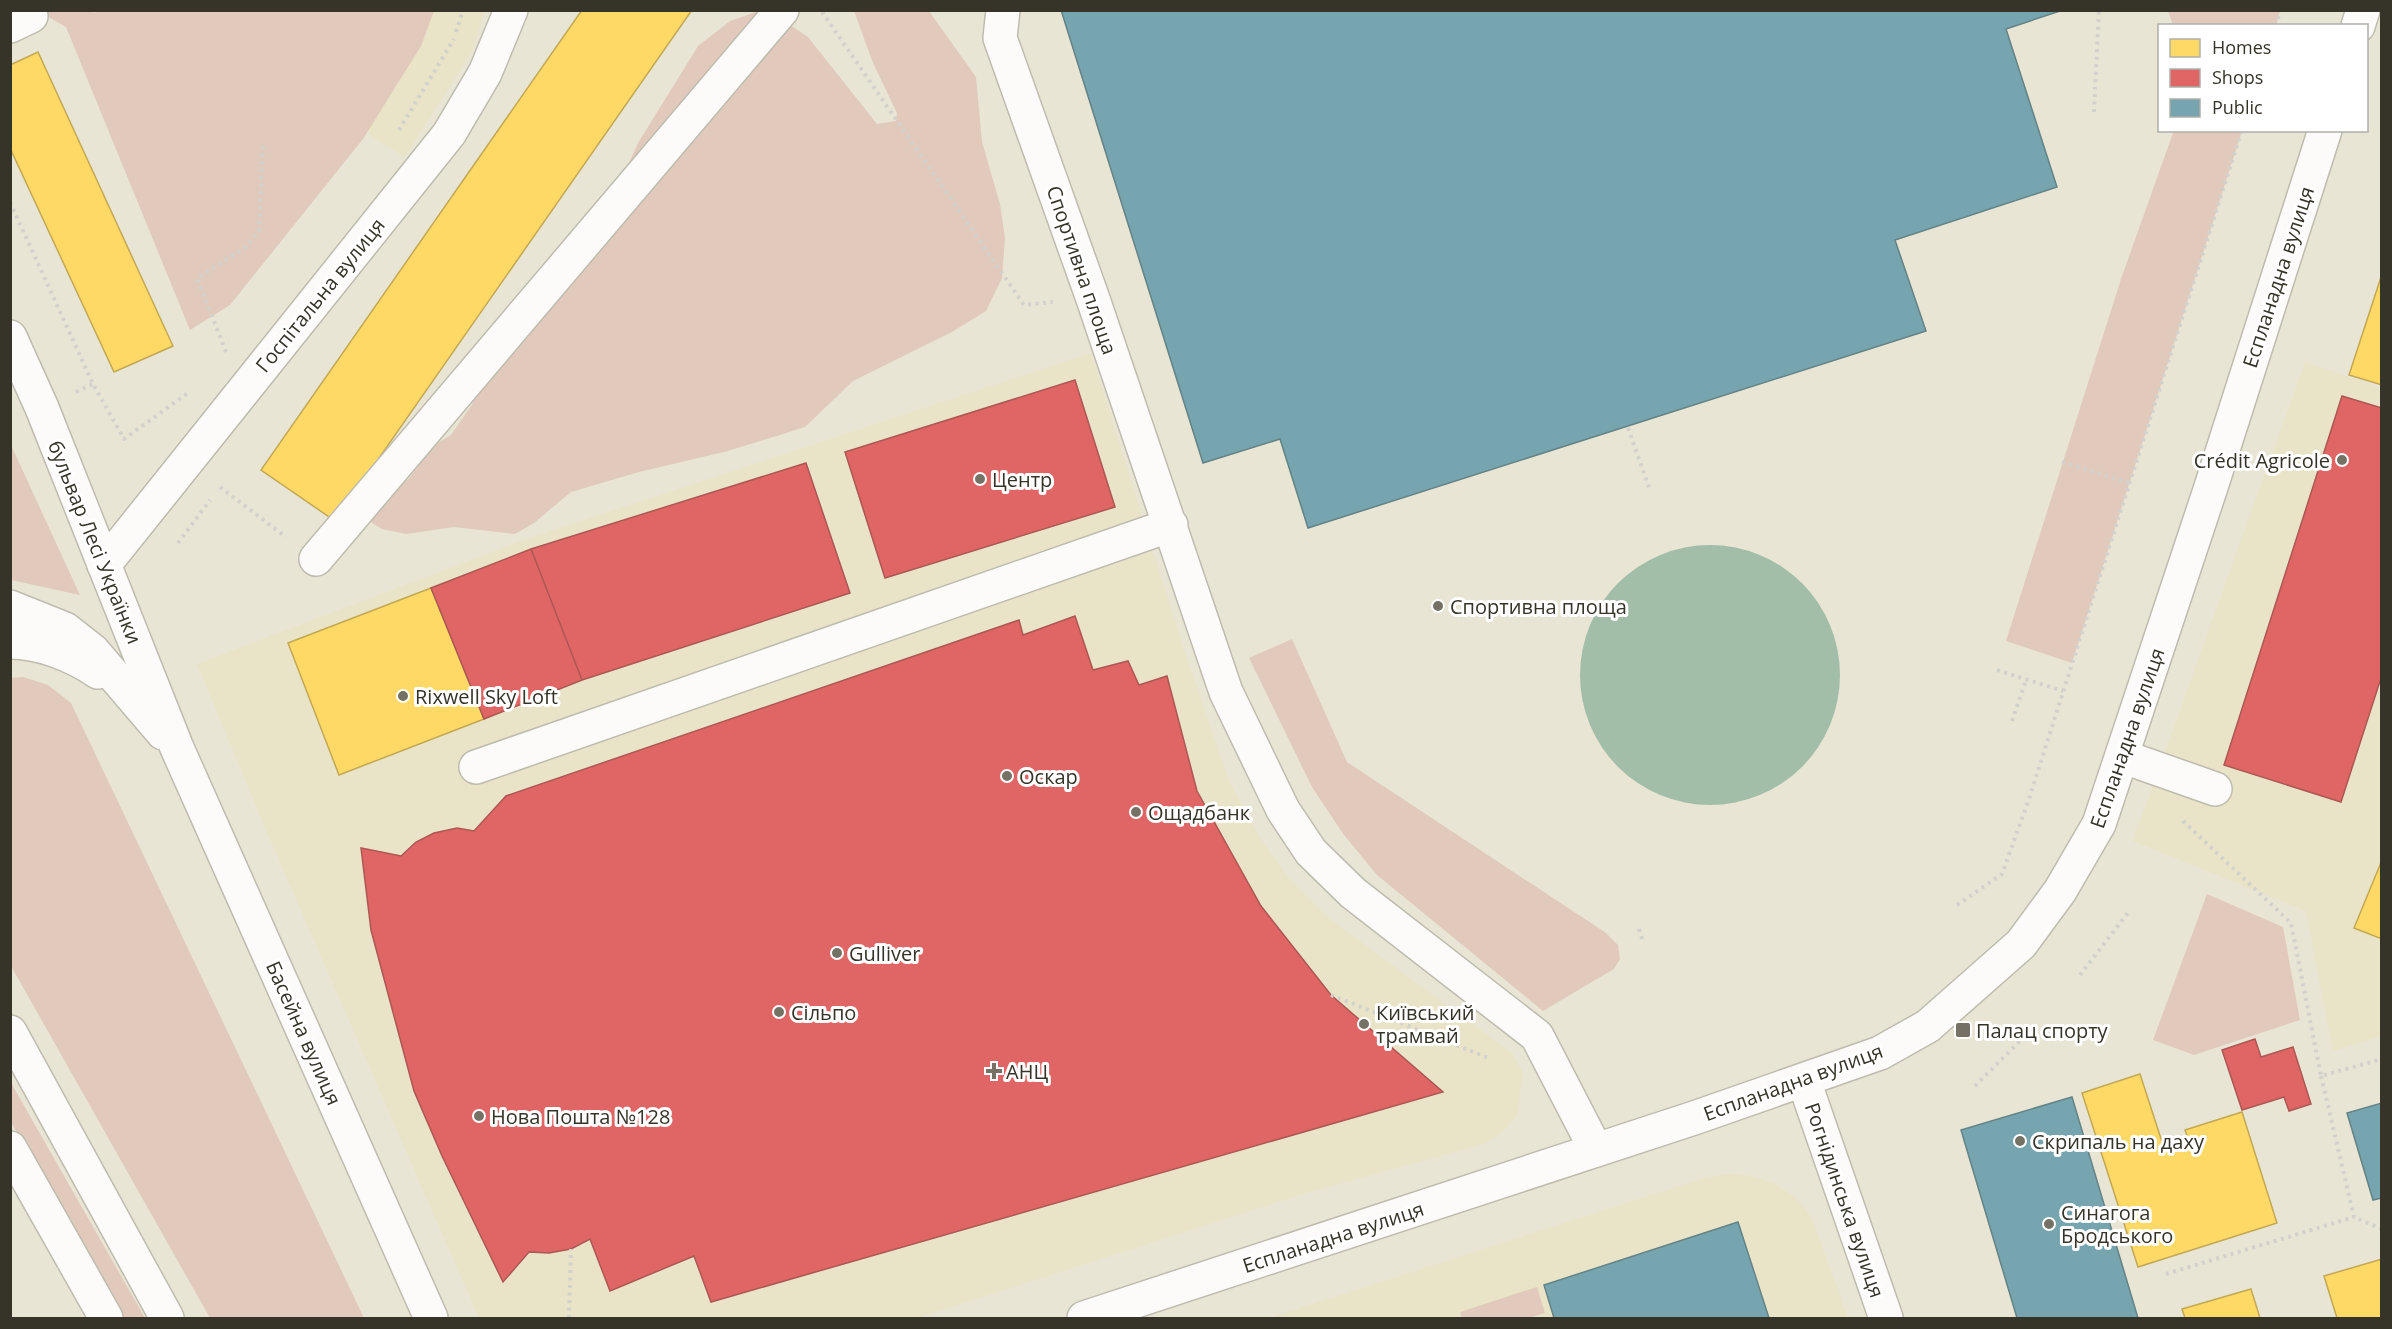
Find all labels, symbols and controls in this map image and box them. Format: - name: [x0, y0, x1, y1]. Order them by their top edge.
- legend: [2158, 24, 2368, 132]
- text: Homes: [2212, 35, 2271, 59]
- text: Shops: [2212, 65, 2263, 89]
- text: Public: [2212, 95, 2263, 119]
- street label: Спортивна площа: [1040, 182, 1124, 358]
- street label: Еспланадна вулиця: [2236, 183, 2320, 371]
- street label: Госпітальна вулиця: [249, 212, 391, 378]
- street label: бульвар Лесі Українки: [42, 436, 148, 648]
- place label: Crédit Agricole: [2194, 447, 2330, 474]
- marker: Crédit Agricole: [2335, 453, 2349, 467]
- place label: Центр: [992, 466, 1052, 493]
- marker: Центр: [973, 472, 987, 486]
- place label: Спортивна площа: [1450, 593, 1627, 620]
- marker: Спортивна площа: [1431, 599, 1445, 613]
- street label: Еспланадна вулиця: [2083, 644, 2171, 832]
- place label: Rixwell Sky Loft: [415, 683, 558, 710]
- marker: Rixwell Sky Loft: [396, 689, 410, 703]
- place label: Оскар: [1019, 763, 1078, 790]
- marker: Оскар: [1000, 769, 1014, 783]
- place label: Ощадбанк: [1148, 799, 1251, 826]
- marker: Ощадбанк: [1129, 805, 1143, 819]
- place label: Gulliver: [849, 940, 920, 967]
- marker: Gulliver: [830, 946, 844, 960]
- street label: Басейна вулиця: [260, 957, 348, 1109]
- place label: Сільпо: [791, 999, 856, 1026]
- place label: Київський трамвай: [1376, 999, 1475, 1049]
- marker: Сільпо: [772, 1005, 786, 1019]
- marker: Київський трамвай: [1357, 1017, 1371, 1031]
- place label: Палац спорту: [1976, 1017, 2109, 1044]
- marker: Палац спорту: [1954, 1021, 1972, 1039]
- street label: Еспланадна вулиця: [1700, 1037, 1886, 1127]
- place label: АНЦ: [1006, 1058, 1048, 1085]
- marker: АНЦ: [987, 1064, 1001, 1078]
- street label: Рогнідинська вулиця: [1799, 1099, 1891, 1301]
- place label: Нова Пошта №128: [491, 1103, 670, 1130]
- marker: Нова Пошта №128: [472, 1109, 486, 1123]
- place label: Скрипаль на даху: [2032, 1128, 2205, 1155]
- marker: Скрипаль на даху: [2013, 1134, 2027, 1148]
- street label: Еспланадна вулиця: [1239, 1195, 1427, 1279]
- place label: Синагога Бродського: [2061, 1199, 2173, 1249]
- marker: Синагога Бродського: [2042, 1217, 2056, 1231]

